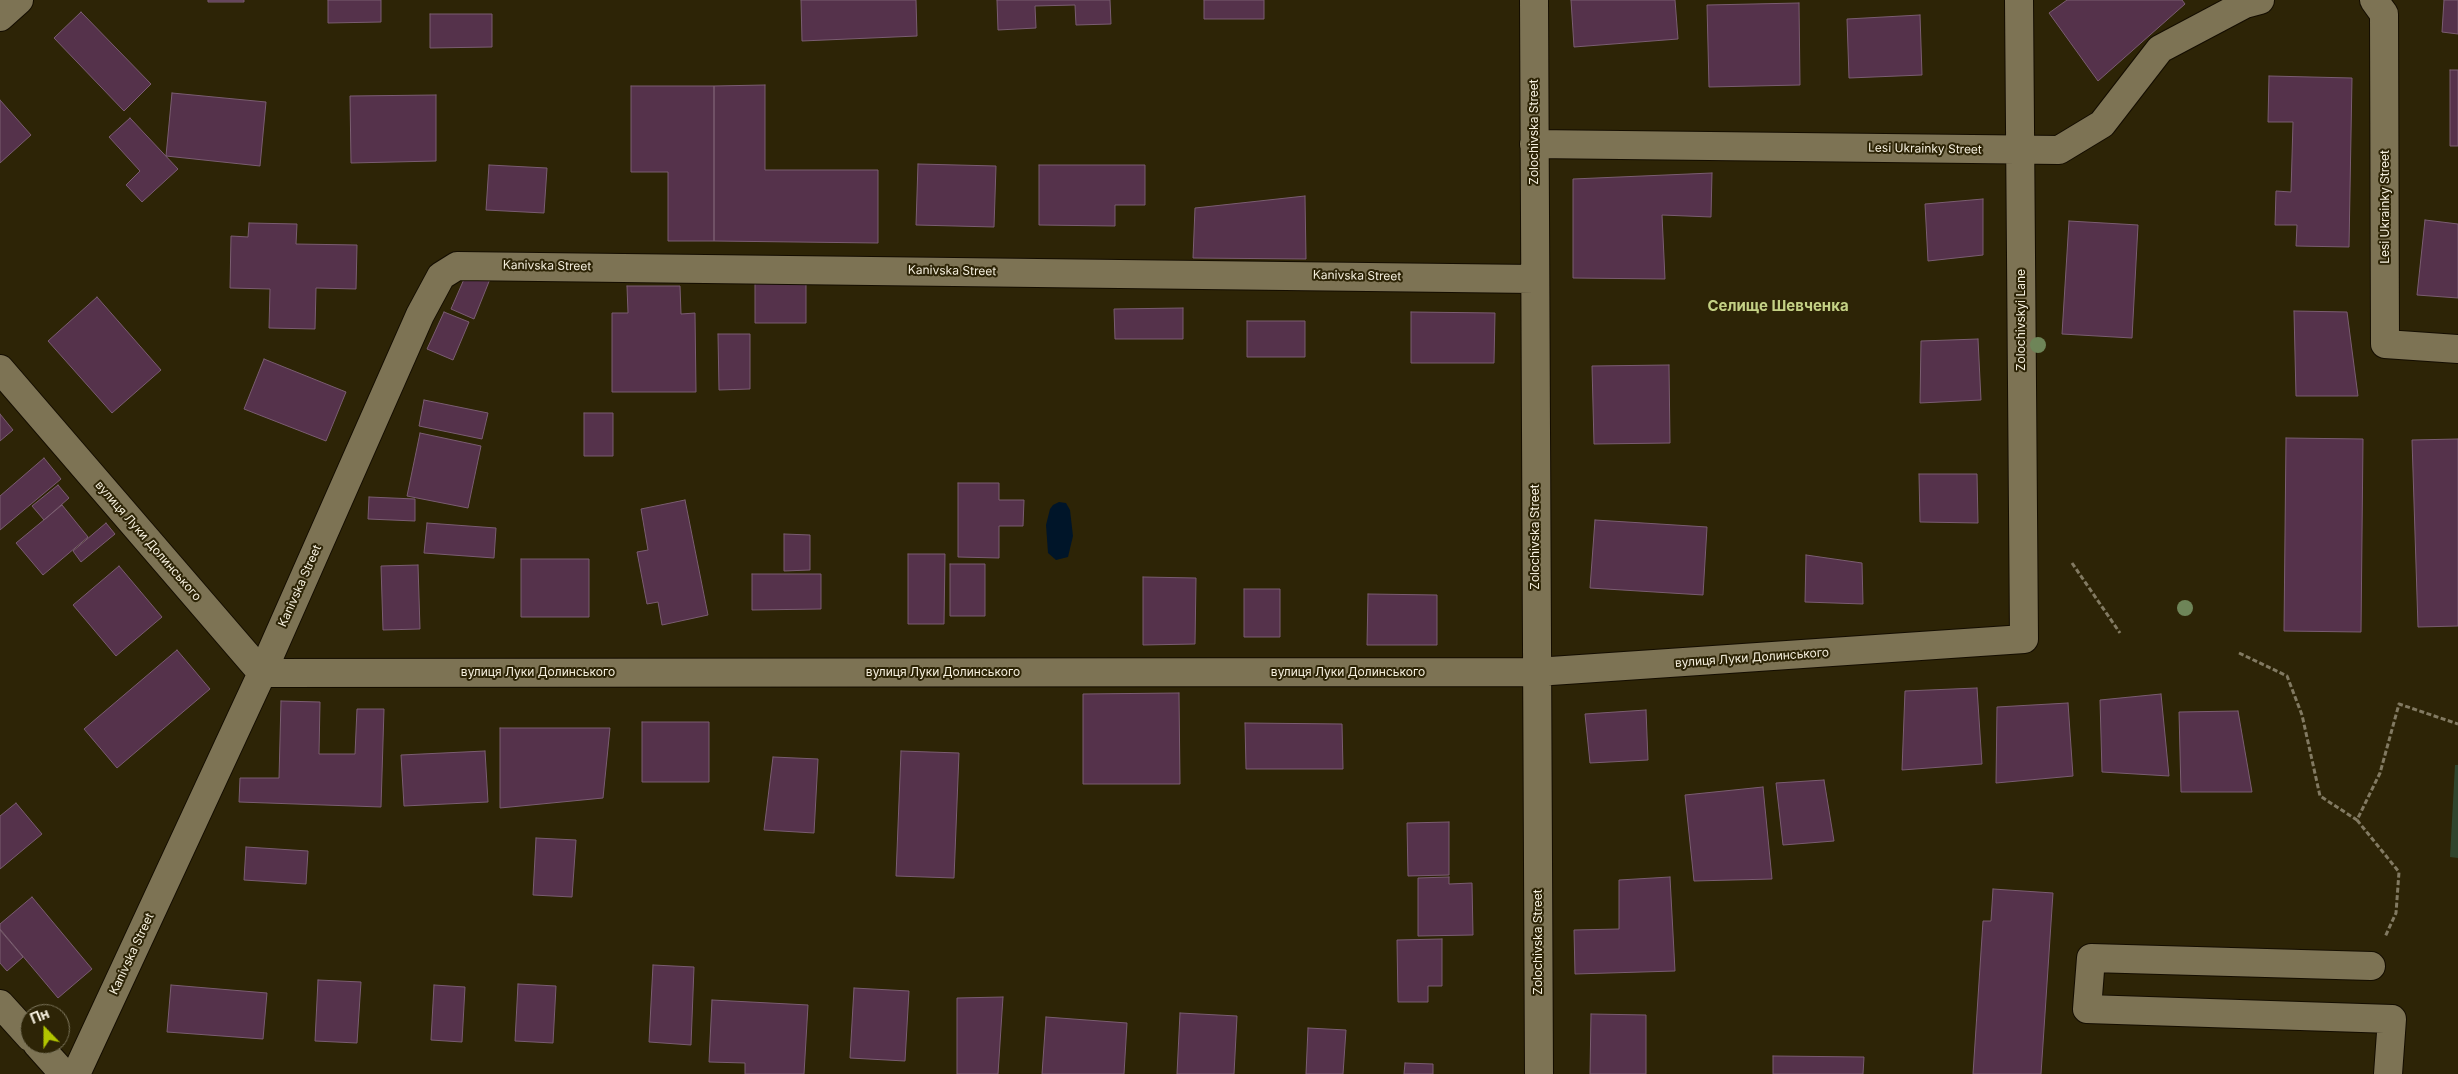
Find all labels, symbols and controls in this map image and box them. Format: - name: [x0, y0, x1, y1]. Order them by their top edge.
- street label: Zolochivska Street: [1527, 79, 1541, 185]
- street label: Lesi Ukrainky Street: [1868, 141, 1982, 157]
- street label: Lesi Ukrainky Street: [2378, 150, 2392, 264]
- street label: Kanivska Street: [503, 258, 591, 274]
- street label: Kanivska Street: [908, 263, 996, 279]
- street label: Kanivska Street: [1313, 268, 1401, 284]
- street label: Zolochivskyi Lane: [2014, 269, 2028, 371]
- district label: Селище Шевченка: [1707, 297, 1849, 315]
- street label: вулиця Луки Долинського: [92, 478, 204, 604]
- street label: Zolochivska Street: [1528, 484, 1542, 590]
- street label: Kanivska Street: [275, 543, 325, 629]
- street label: вулиця Луки Долинського: [1675, 645, 1829, 671]
- street label: вулиця Луки Долинського: [461, 665, 615, 679]
- street label: вулиця Луки Долинського: [866, 665, 1020, 679]
- street label: вулиця Луки Долинського: [1271, 665, 1425, 679]
- street label: Zolochivska Street: [1531, 889, 1545, 995]
- street label: Kanivska Street: [107, 911, 157, 997]
- north arrow: [20, 1004, 70, 1054]
- text: Пн: [27, 1004, 52, 1027]

